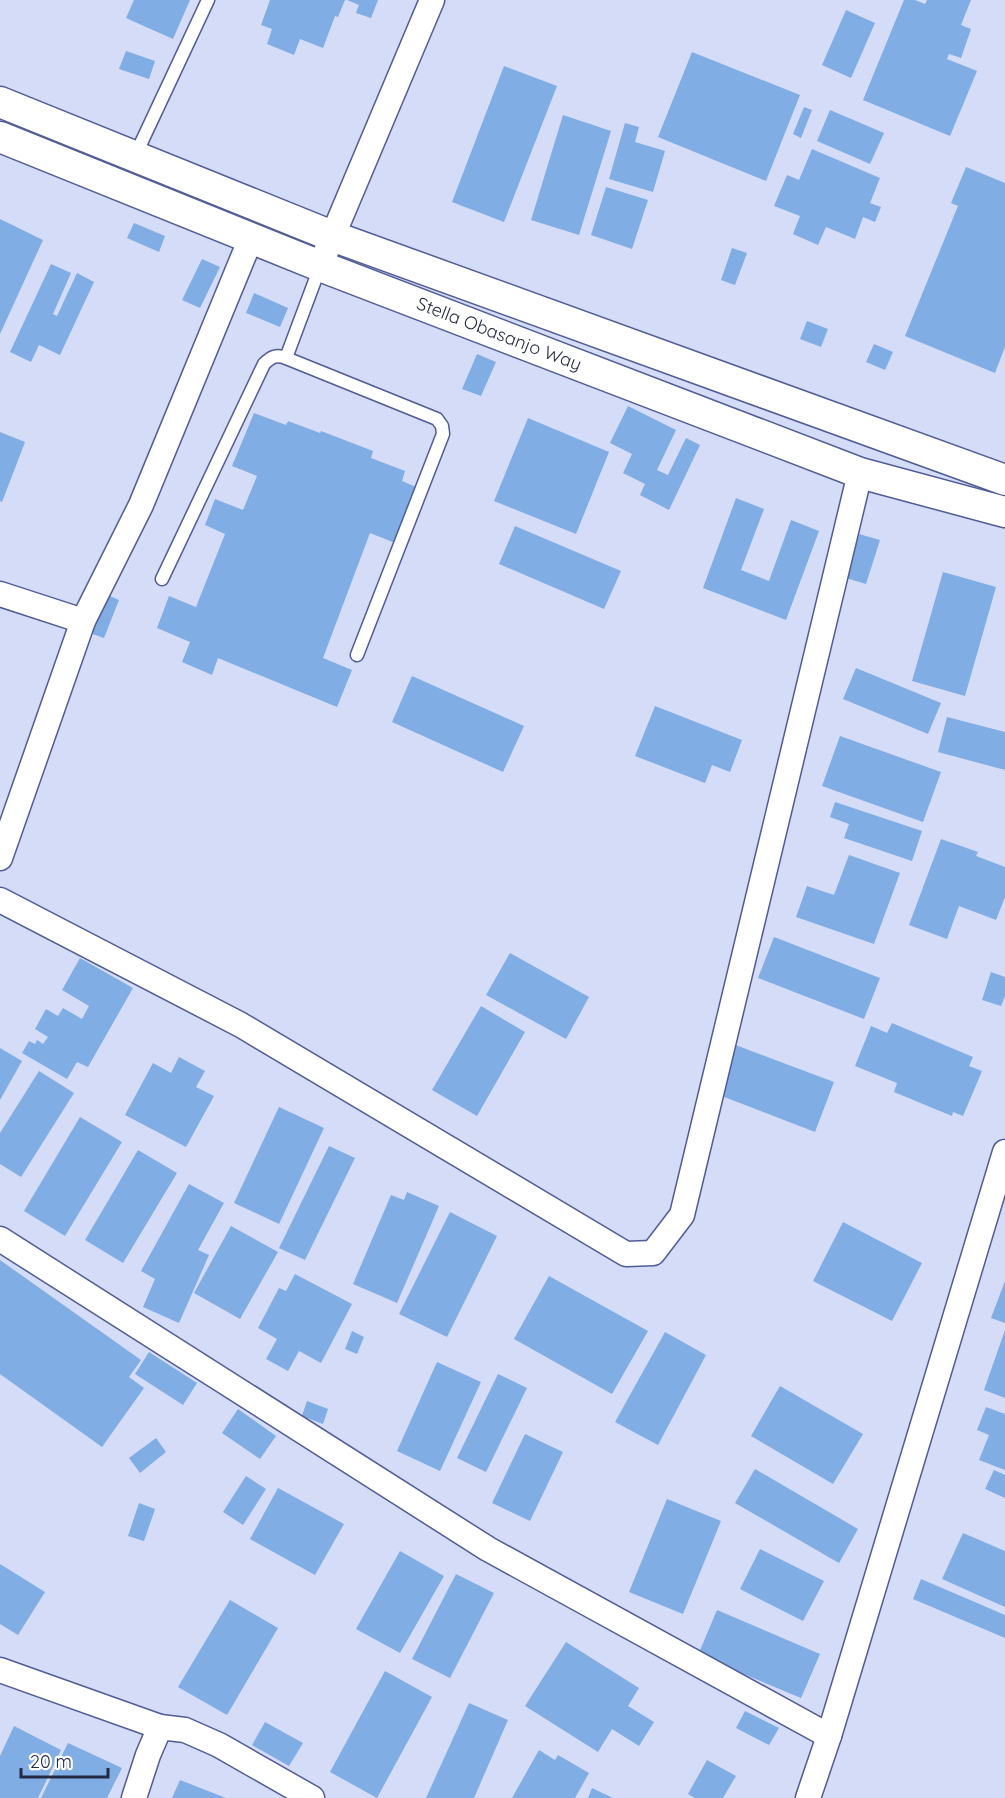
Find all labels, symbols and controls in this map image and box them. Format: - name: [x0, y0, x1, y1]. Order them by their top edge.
- street label: Stella Obasanjo Way: [413, 291, 585, 376]
- scale bar: [21, 1741, 108, 1779]
- text: 20 m: [30, 1750, 72, 1773]

